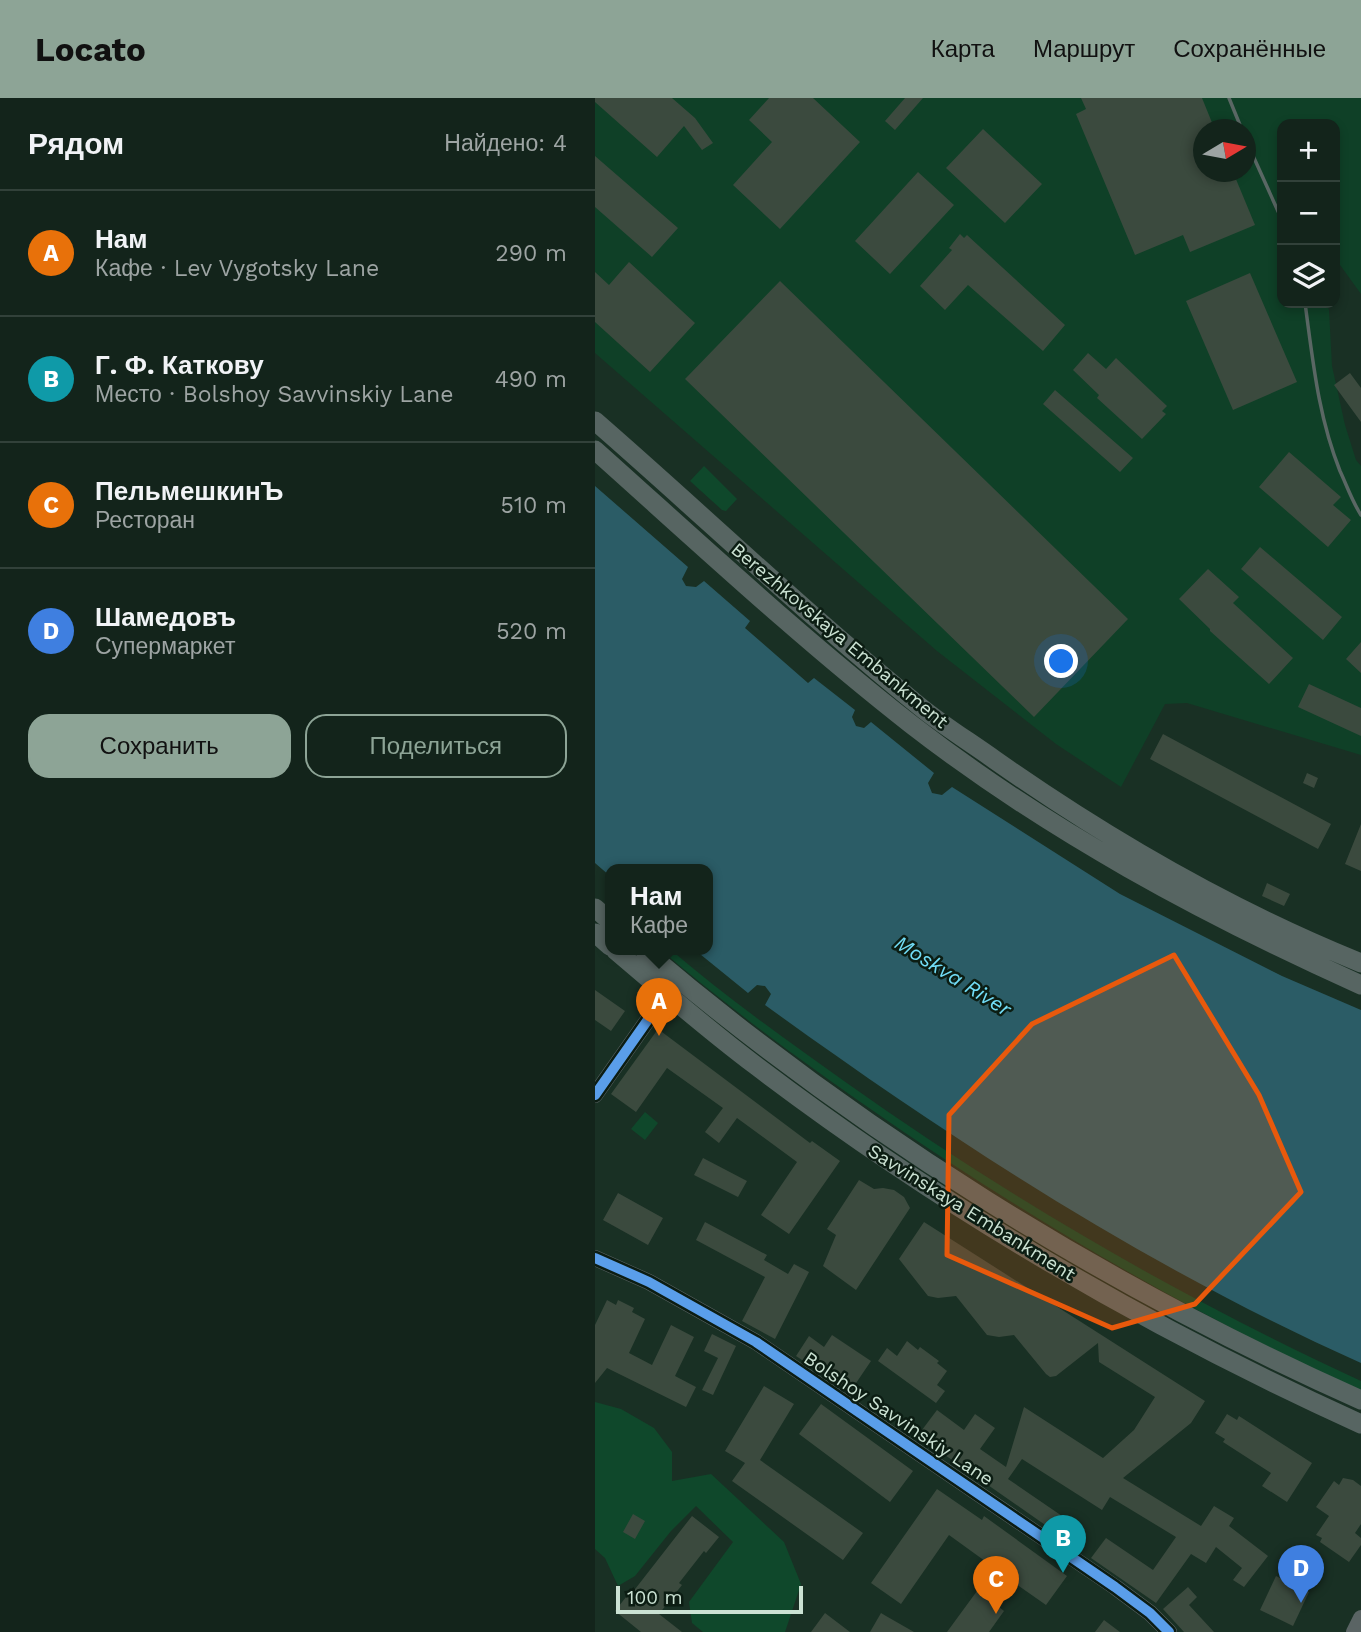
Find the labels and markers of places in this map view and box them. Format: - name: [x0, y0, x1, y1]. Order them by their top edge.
- pin: A: [636, 978, 682, 1036]
- pin: B: [1040, 1515, 1086, 1573]
- pin: D: [1278, 1545, 1324, 1603]
- pin: C: [973, 1556, 1019, 1614]

